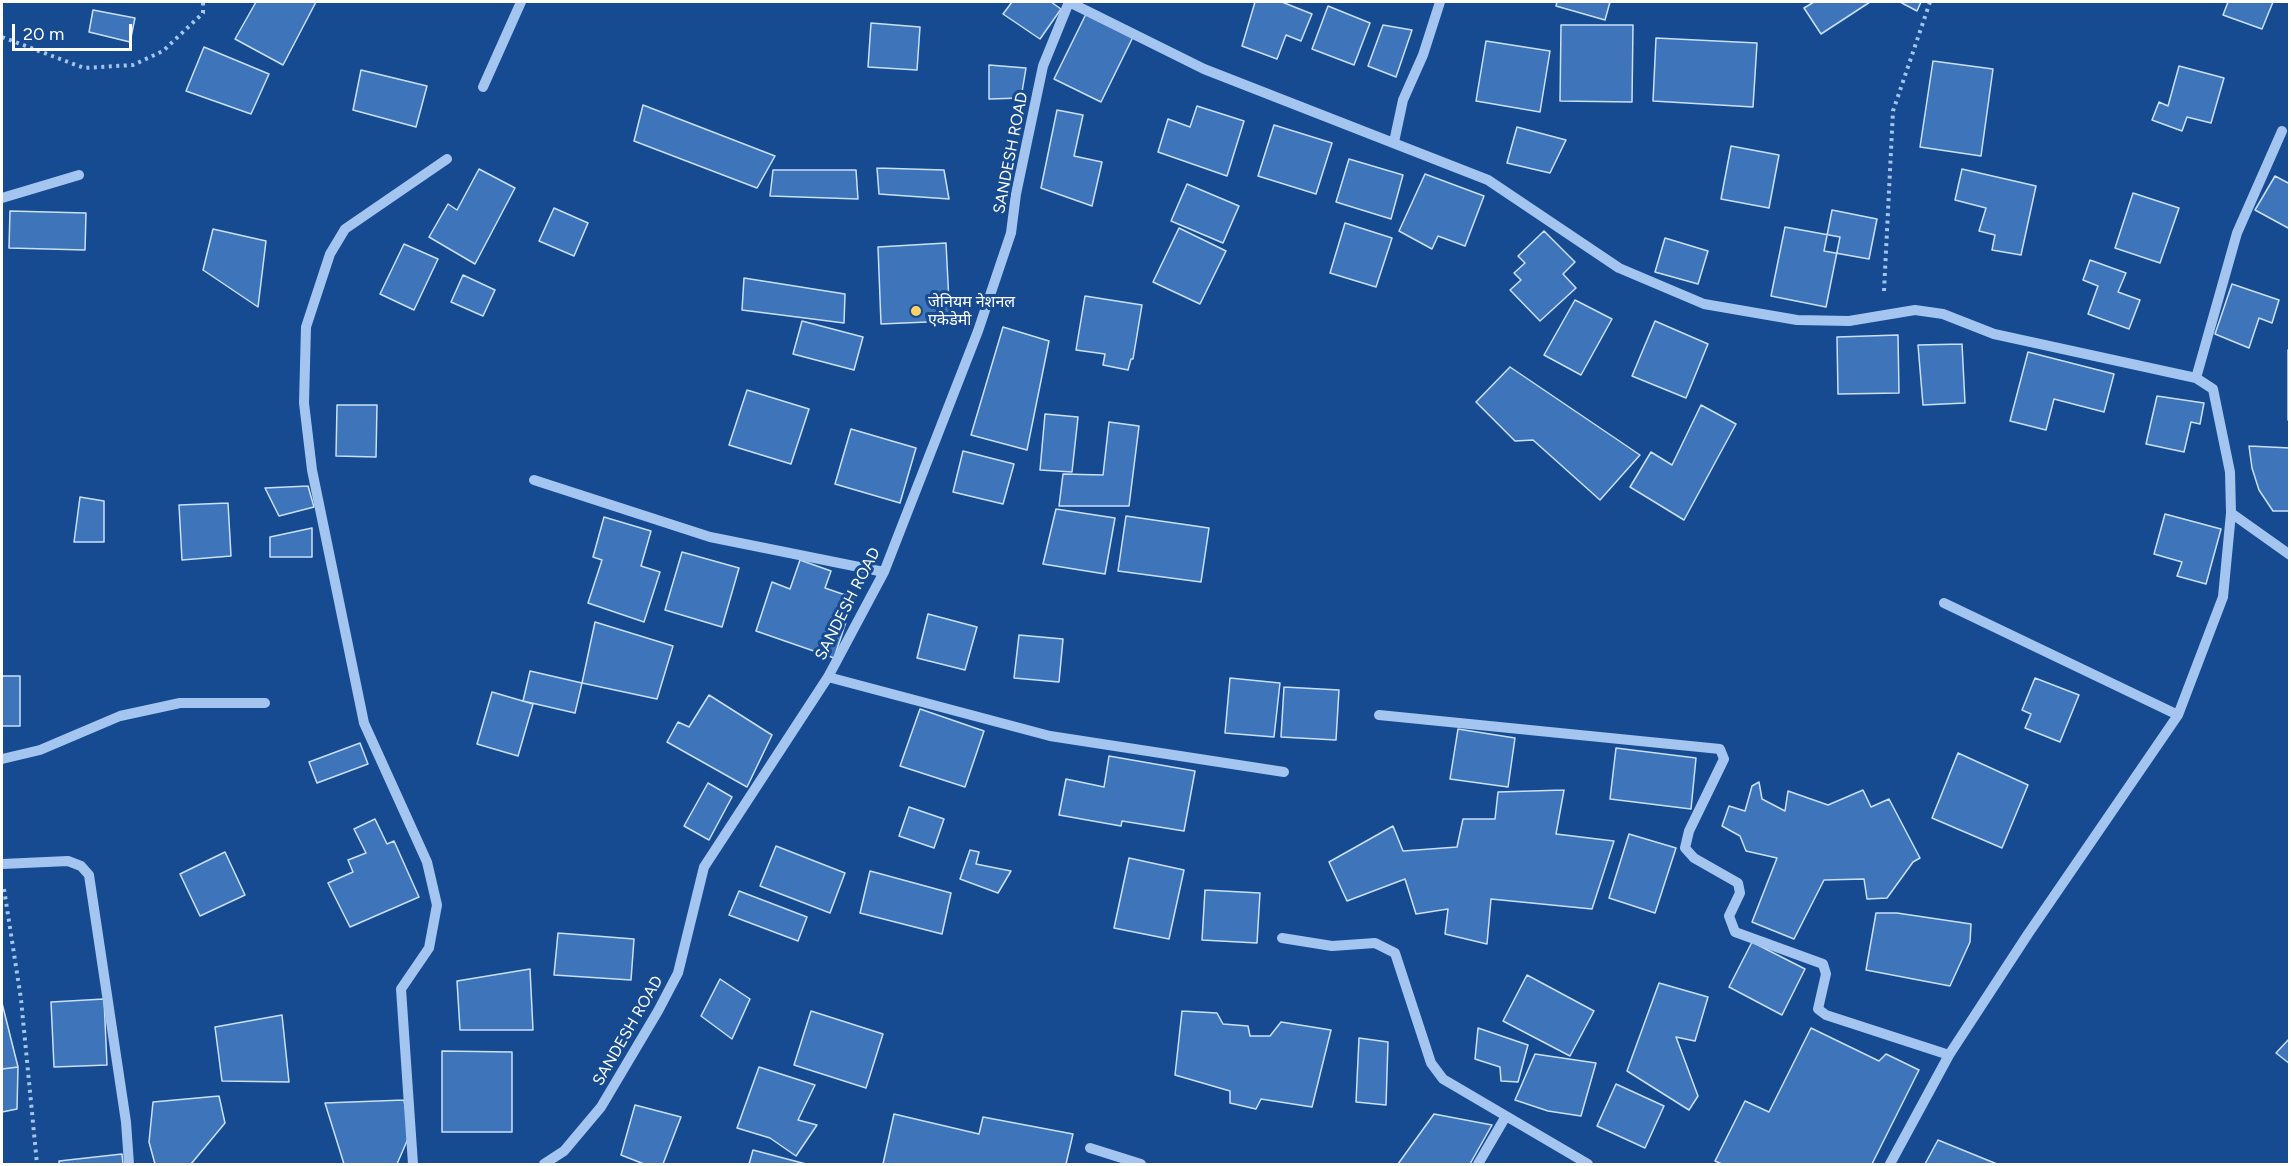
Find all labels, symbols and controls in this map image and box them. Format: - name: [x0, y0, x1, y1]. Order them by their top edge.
- scale bar: [15, 12, 135, 50]
- text: 20 m: [23, 23, 64, 45]
- street label: SANDESH ROAD: [990, 91, 1032, 215]
- place label: जेनियम नेशनल एकेडेमी: [928, 292, 1015, 330]
- marker: जेनियम नेशनल एकेडेमी: [909, 304, 923, 318]
- street label: SANDESH ROAD: [811, 545, 885, 663]
- street label: SANDESH ROAD: [589, 973, 667, 1089]

